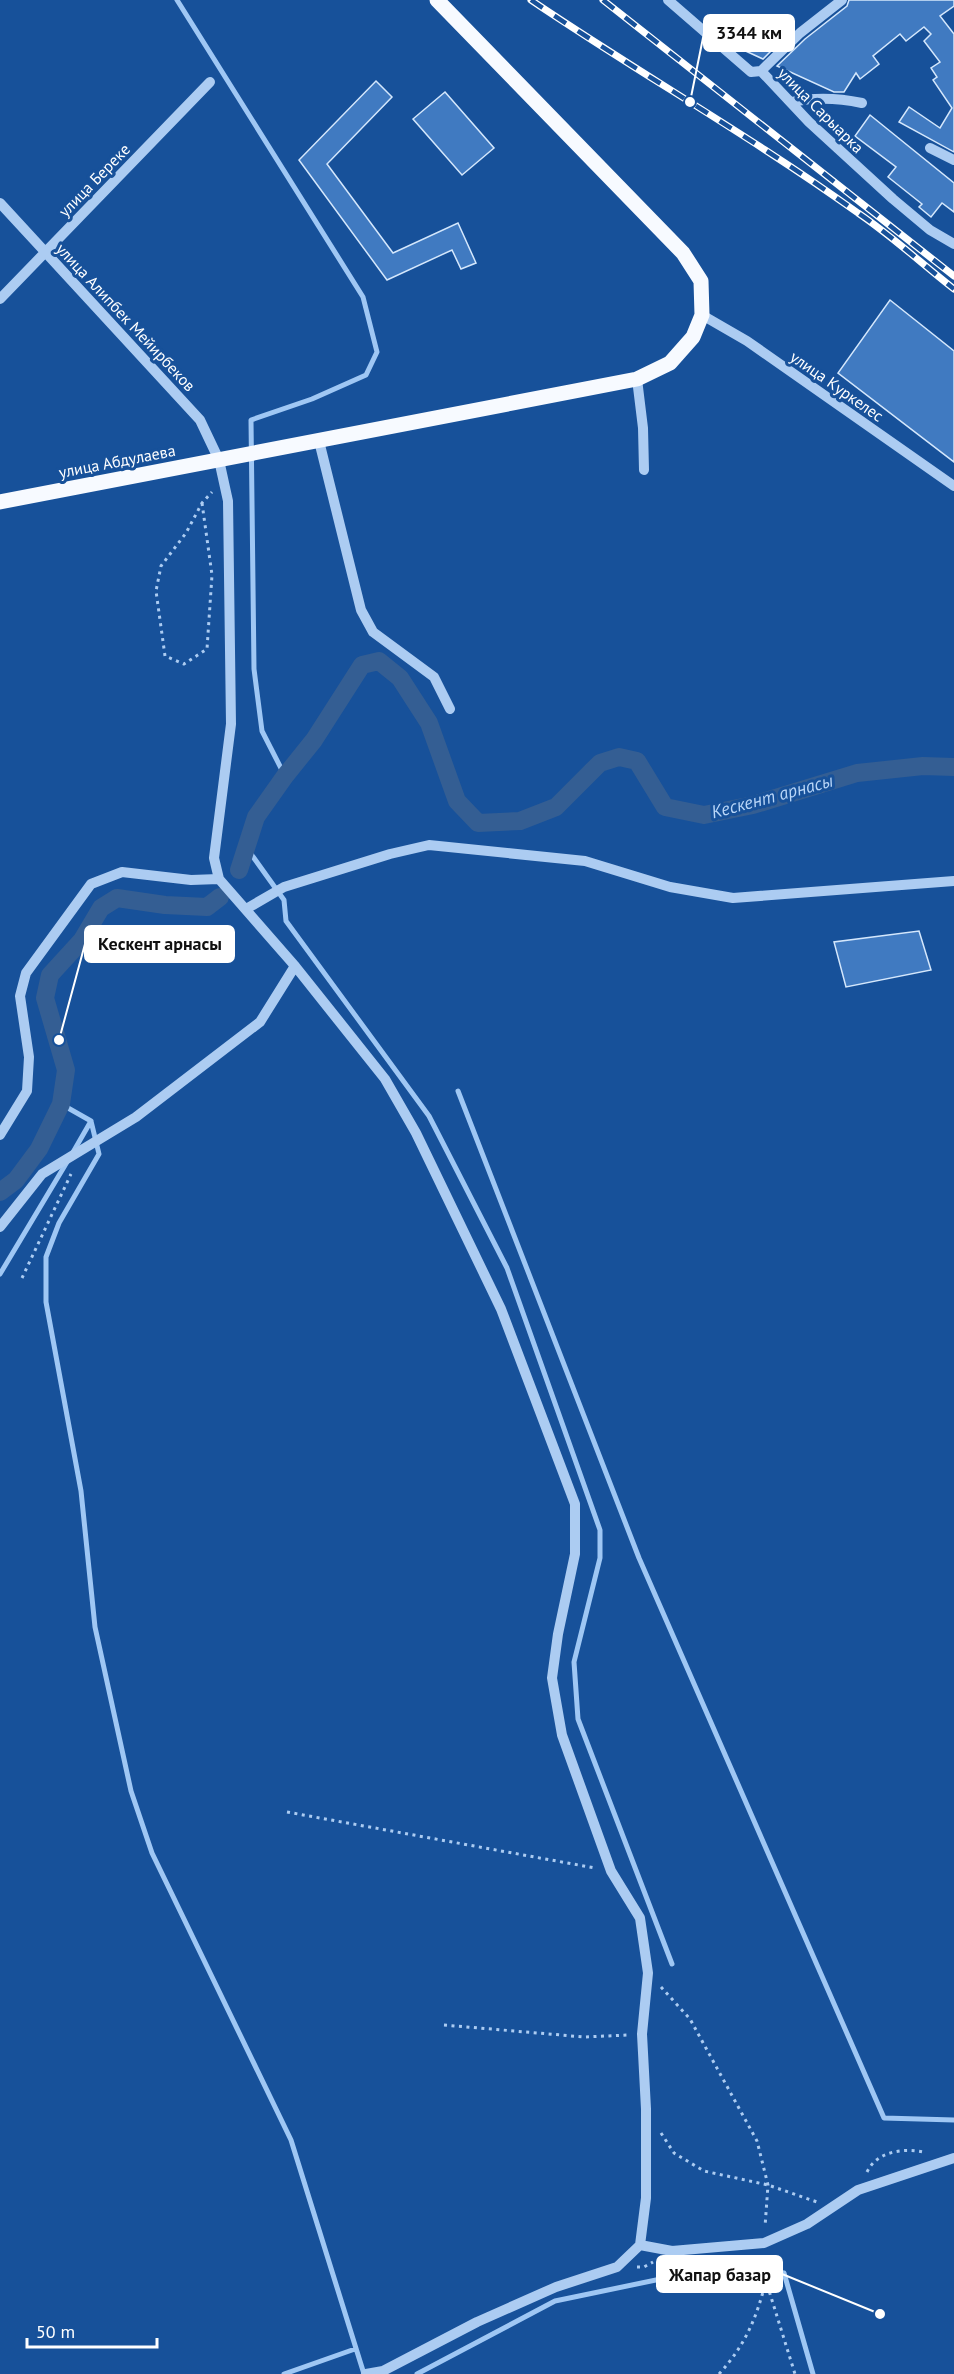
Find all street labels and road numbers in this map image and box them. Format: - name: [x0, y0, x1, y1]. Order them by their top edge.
- street label: улица Сарыарка: [774, 63, 868, 157]
- street label: улица Береке: [54, 139, 134, 221]
- street label: улица Алипбек Мейирбеков: [52, 239, 200, 395]
- street label: улица Куркелес: [786, 346, 888, 426]
- street label: улица Абдулаева: [57, 440, 177, 482]

